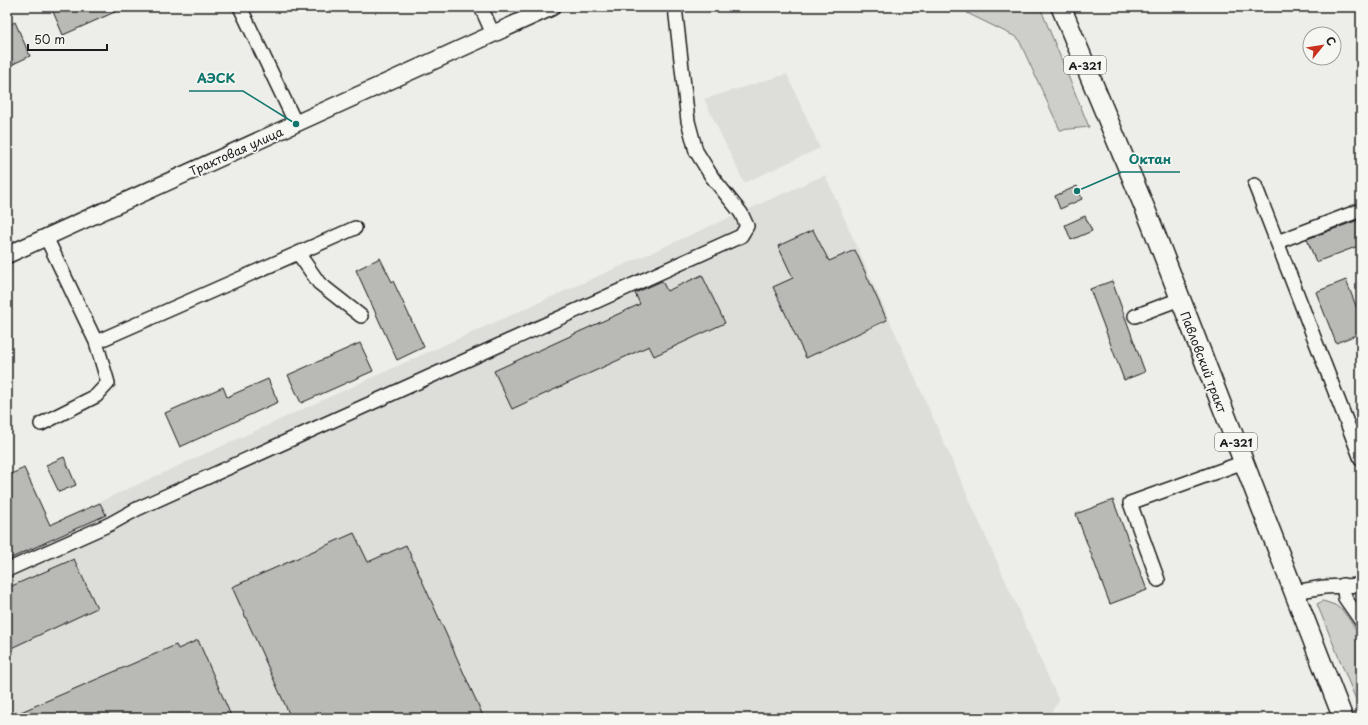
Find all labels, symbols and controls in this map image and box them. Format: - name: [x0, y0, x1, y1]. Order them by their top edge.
- scale bar: [28, 26, 107, 52]
- north arrow: [1302, 26, 1342, 66]
- text: 50 m: [34, 30, 65, 48]
- text: С: [1322, 33, 1341, 49]
- road number: А-321: [1064, 56, 1106, 74]
- callout: АЭСК: [189, 66, 243, 91]
- text: АЭСК: [196, 68, 235, 87]
- street label: Трактовая улица: [186, 122, 286, 180]
- callout: Октан: [1121, 147, 1180, 172]
- text: Октан: [1129, 149, 1171, 168]
- street label: Павловский тракт: [1176, 309, 1232, 416]
- road number: А-321: [1215, 433, 1257, 451]

